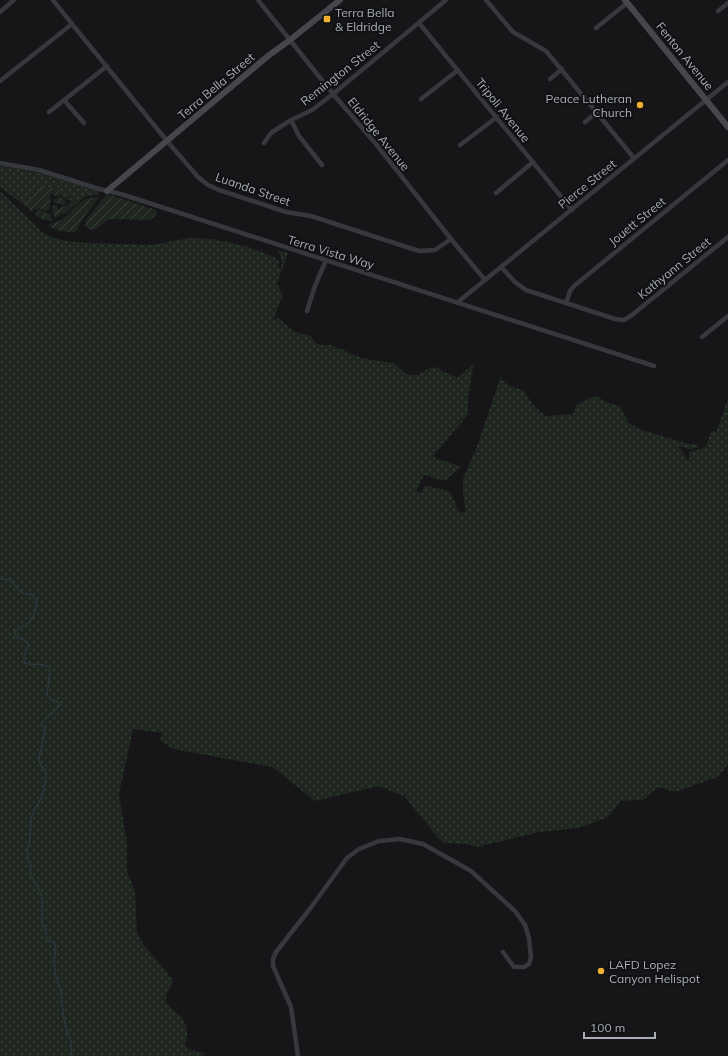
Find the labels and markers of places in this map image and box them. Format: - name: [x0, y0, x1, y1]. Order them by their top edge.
- place label: Terra Bella & Eldridge: [335, 5, 394, 34]
- marker: Terra Bella & Eldridge: [322, 14, 332, 24]
- place label: Peace Lutheran Church: [546, 91, 632, 120]
- marker: Peace Lutheran Church: [635, 100, 645, 110]
- place label: LAFD Lopez Canyon Helispot: [609, 957, 700, 986]
- marker: LAFD Lopez Canyon Helispot: [596, 966, 606, 976]

